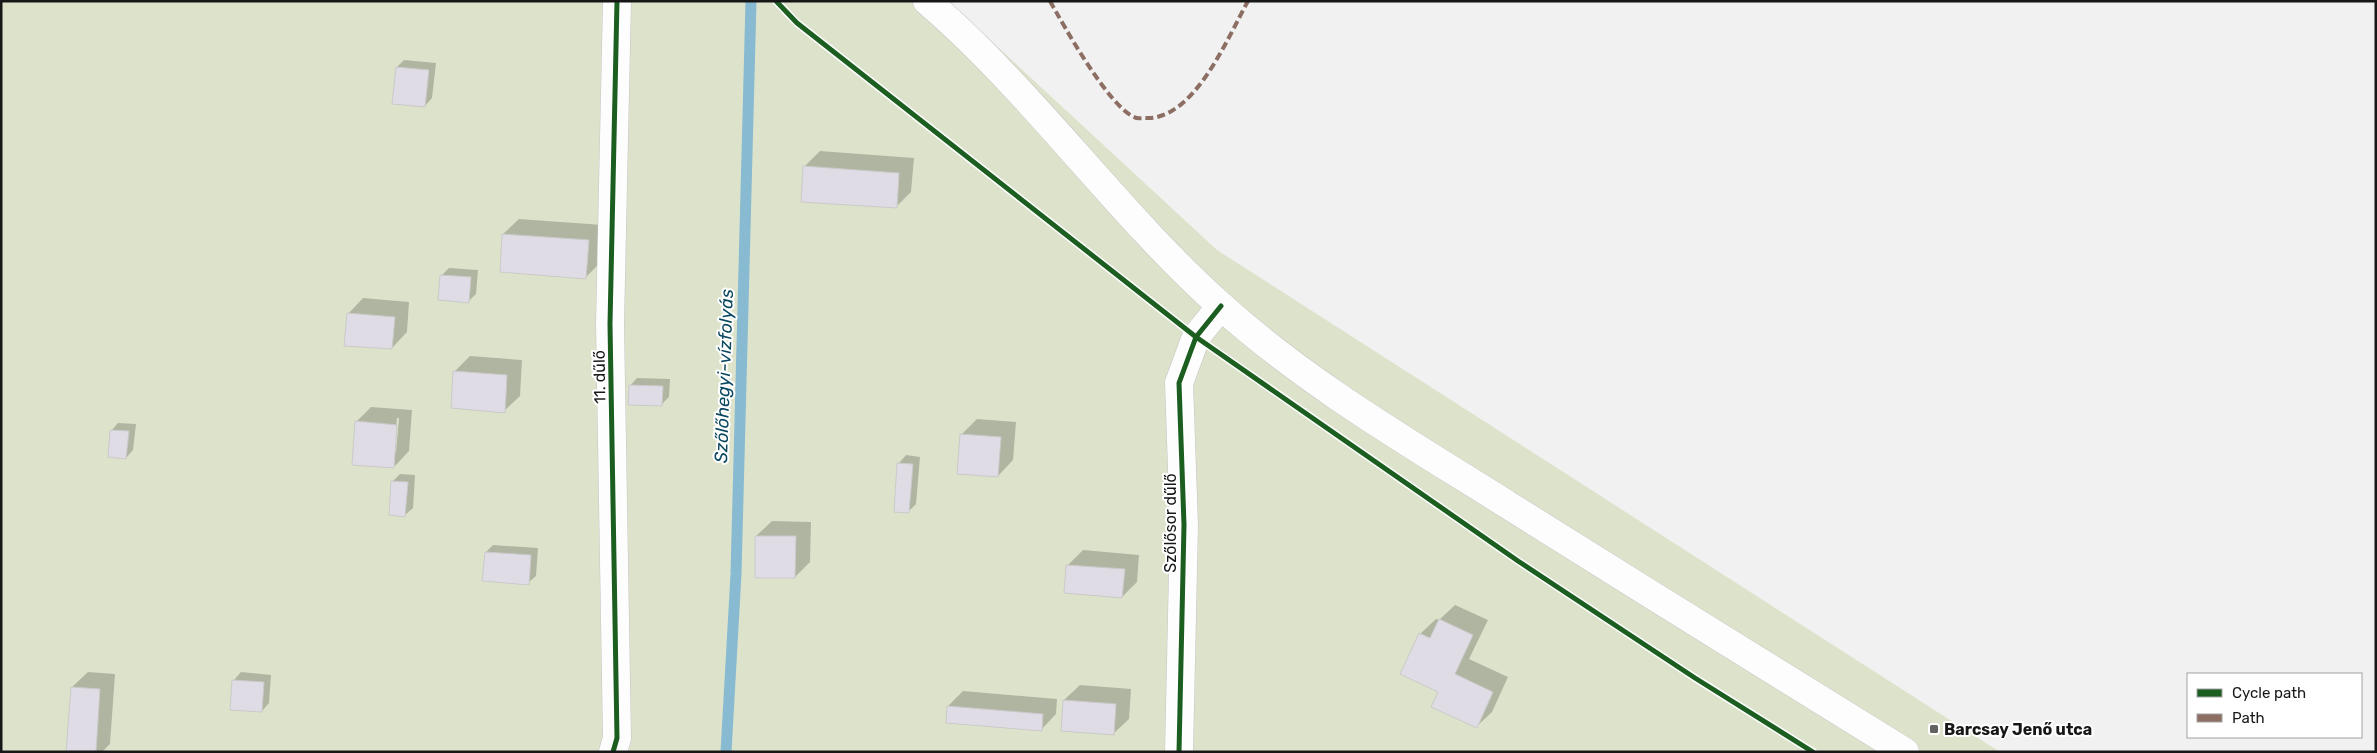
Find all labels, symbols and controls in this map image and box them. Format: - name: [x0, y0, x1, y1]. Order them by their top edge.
- water label: Szőlőhegyi-vízfolyás: [710, 289, 738, 463]
- street label: 11. dűlő: [590, 350, 609, 404]
- street label: Szőlősor dűlő: [1161, 473, 1180, 573]
- legend: [2187, 673, 2362, 738]
- text: Cycle path: [2232, 684, 2306, 702]
- text: Path: [2232, 709, 2265, 727]
- place label: Barcsay Jenő utca: [1944, 720, 2092, 739]
- marker: Barcsay Jenő utca: [1928, 723, 1940, 735]

